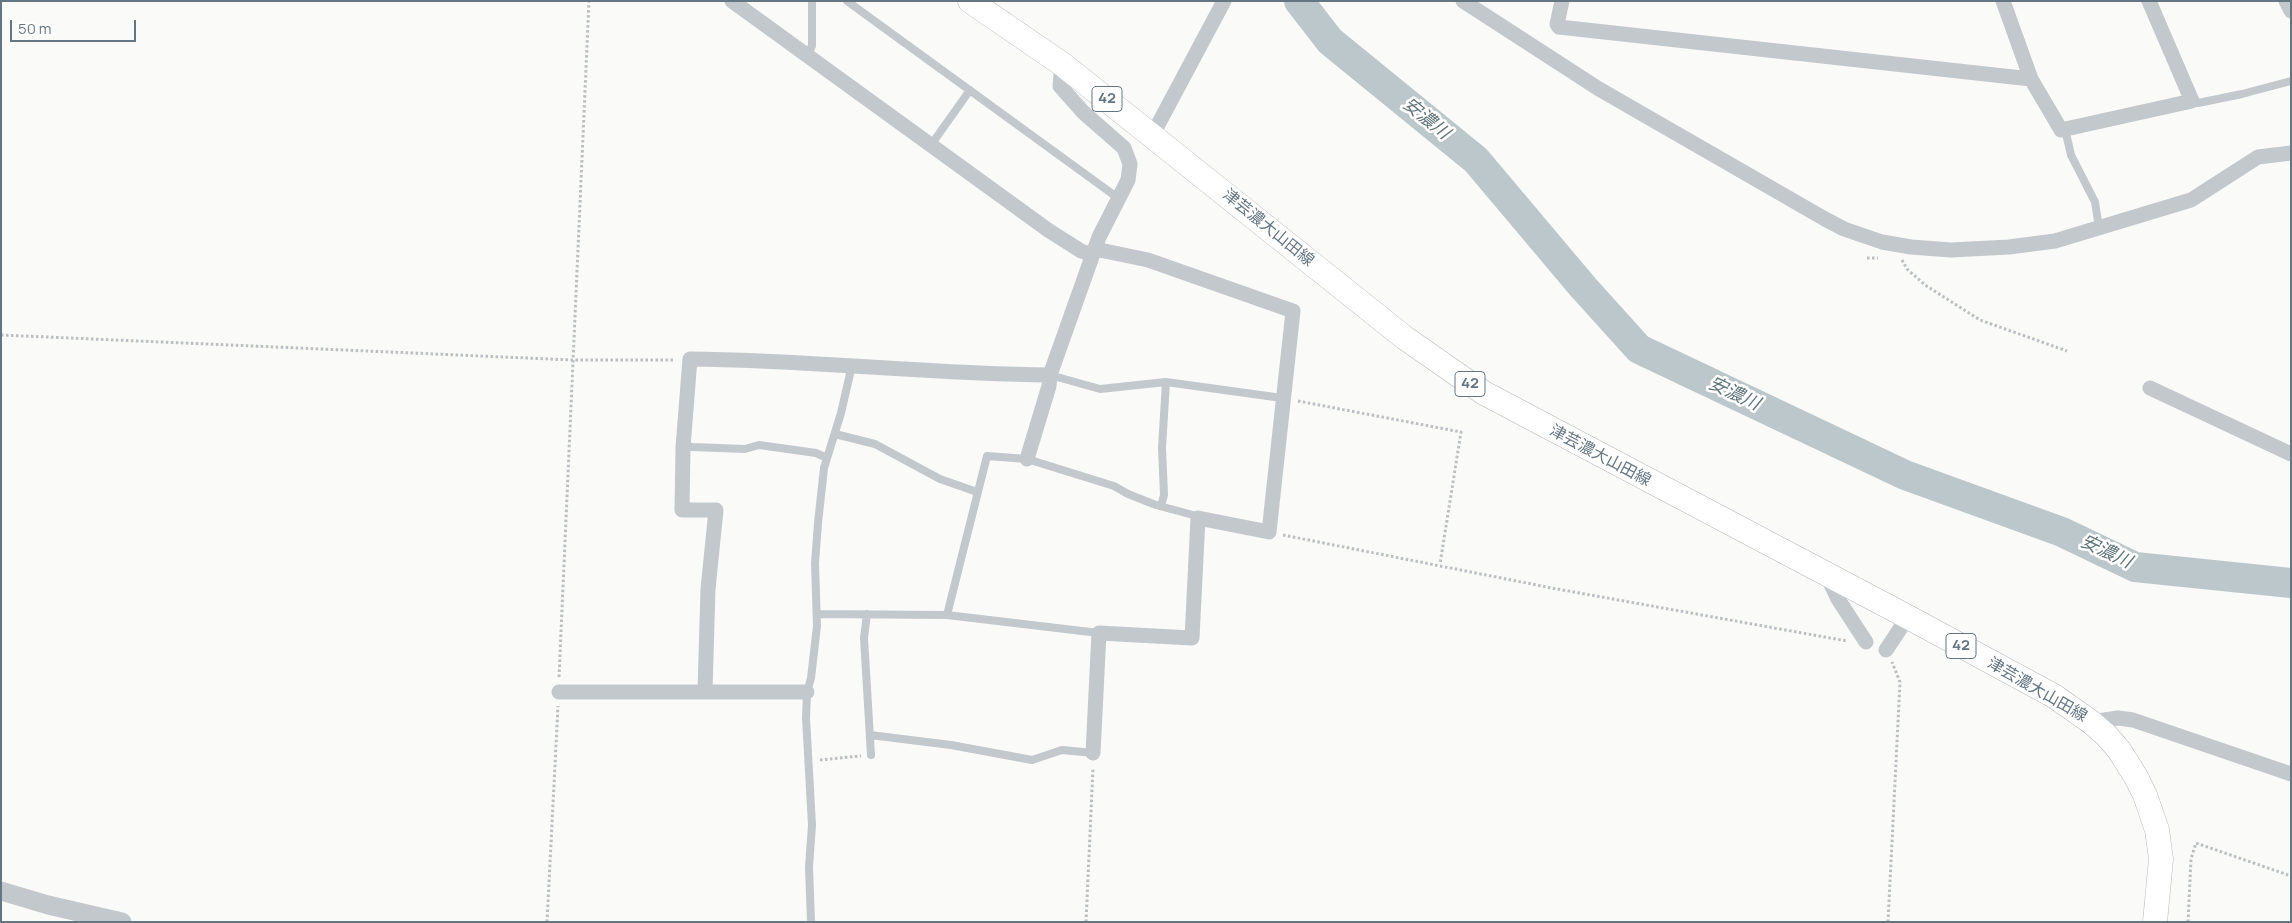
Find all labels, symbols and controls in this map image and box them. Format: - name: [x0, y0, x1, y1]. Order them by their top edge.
- scale bar: [12, 10, 139, 42]
- text: 50 m: [18, 18, 52, 39]
- road number: 42: [1092, 86, 1122, 112]
- water label: 安濃川: [1398, 94, 1454, 144]
- street label: 津芸濃大山田線: [1218, 185, 1318, 271]
- road number: 42: [1455, 372, 1485, 396]
- water label: 安濃川: [1705, 373, 1763, 415]
- street label: 津芸濃大山田線: [1546, 421, 1654, 491]
- water label: 安濃川: [2077, 531, 2135, 573]
- road number: 42: [1946, 634, 1976, 658]
- street label: 津芸濃大山田線: [1984, 654, 2090, 726]

